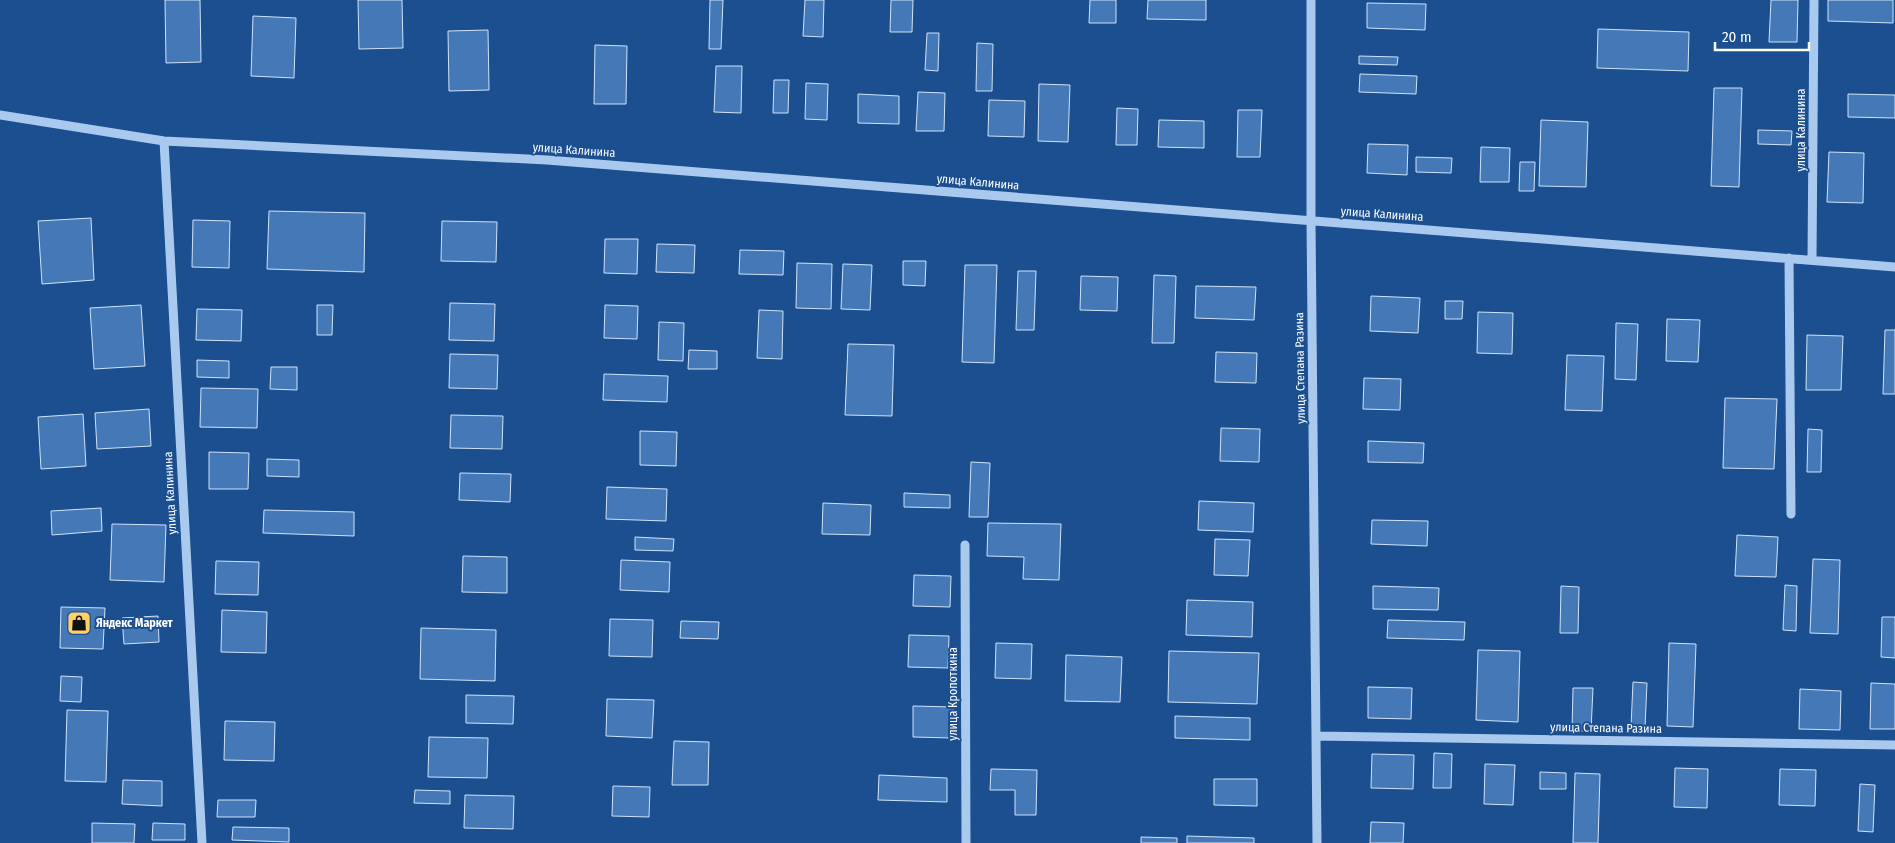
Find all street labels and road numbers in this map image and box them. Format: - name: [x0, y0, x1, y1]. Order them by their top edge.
- street label: улица Калинина: [1794, 88, 1808, 171]
- street label: улица Калинина: [532, 140, 616, 160]
- street label: улица Калинина: [936, 171, 1020, 193]
- street label: улица Калинина: [1340, 204, 1424, 224]
- street label: улица Степана Разина: [1292, 312, 1308, 424]
- street label: улица Калинина: [161, 451, 179, 535]
- street label: улица Кропоткина: [946, 647, 960, 741]
- street label: улица Степана Разина: [1550, 720, 1662, 736]

